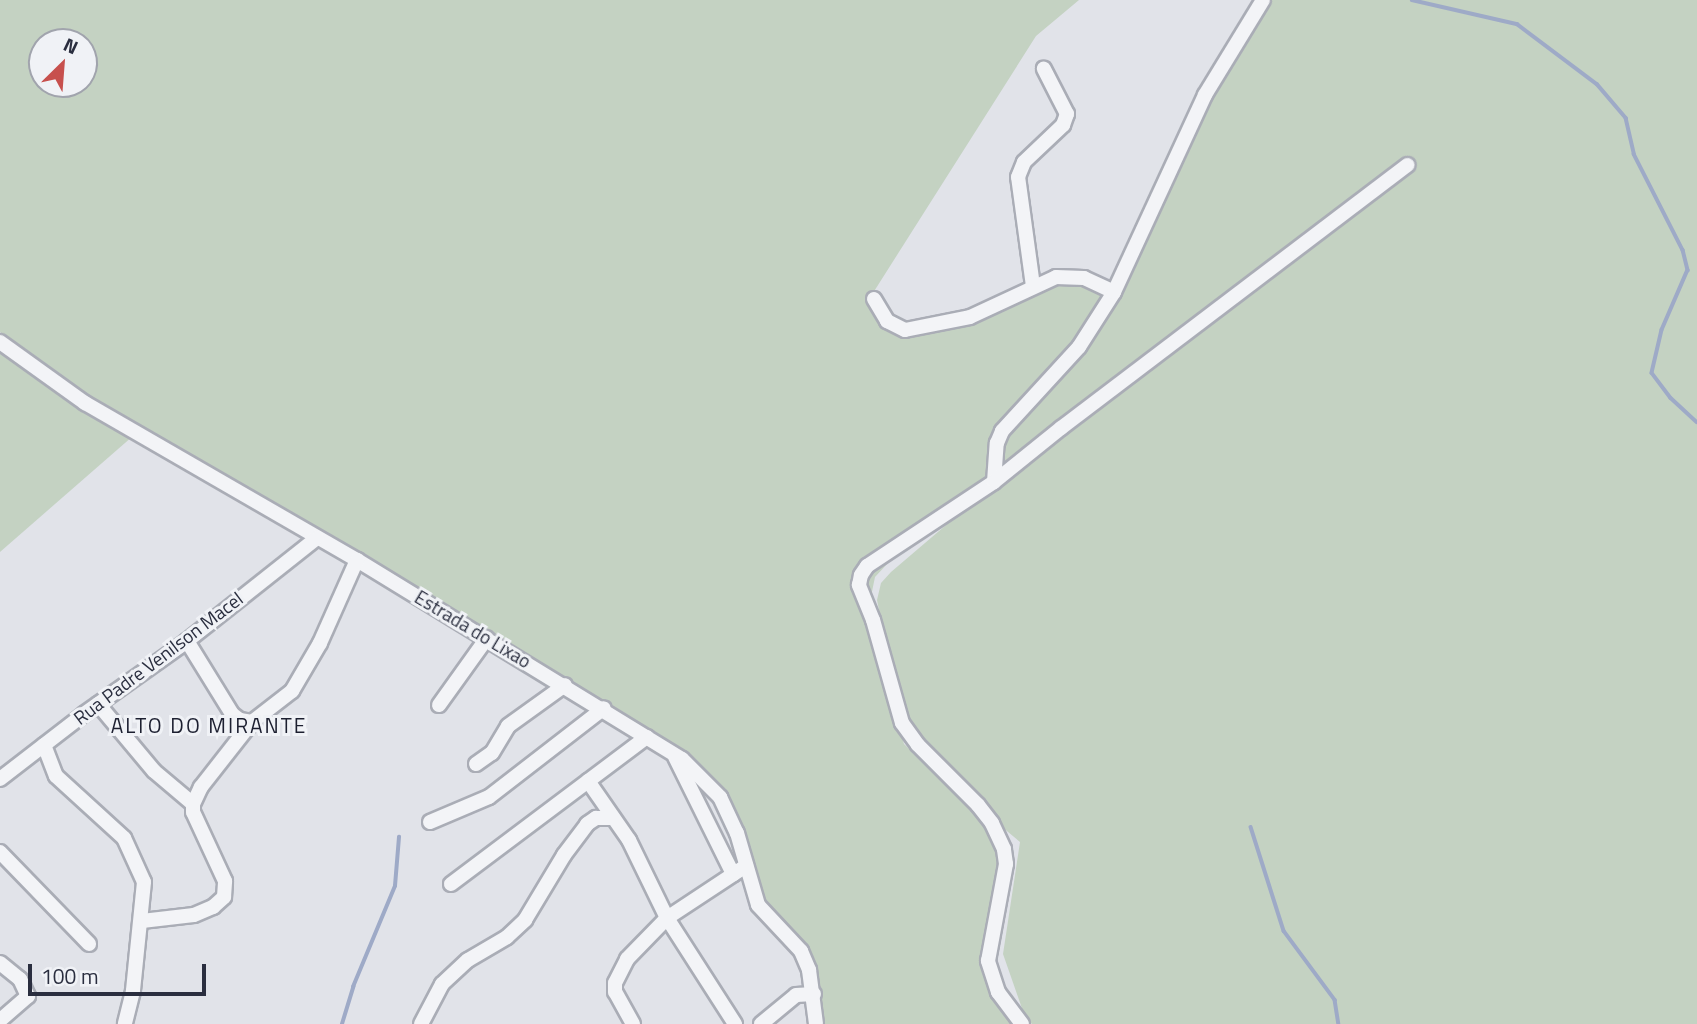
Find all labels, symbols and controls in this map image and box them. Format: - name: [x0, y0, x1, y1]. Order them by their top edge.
- north arrow: [28, 28, 98, 98]
- text: N: [59, 29, 83, 61]
- street label: Estrada do Lixao: [411, 585, 535, 673]
- street label: Rua Padre Venilson Macel: [69, 587, 247, 729]
- district label: ALTO DO MIRANTE: [113, 712, 305, 738]
- scale bar: [32, 950, 210, 994]
- text: 100 m: [41, 960, 98, 992]

